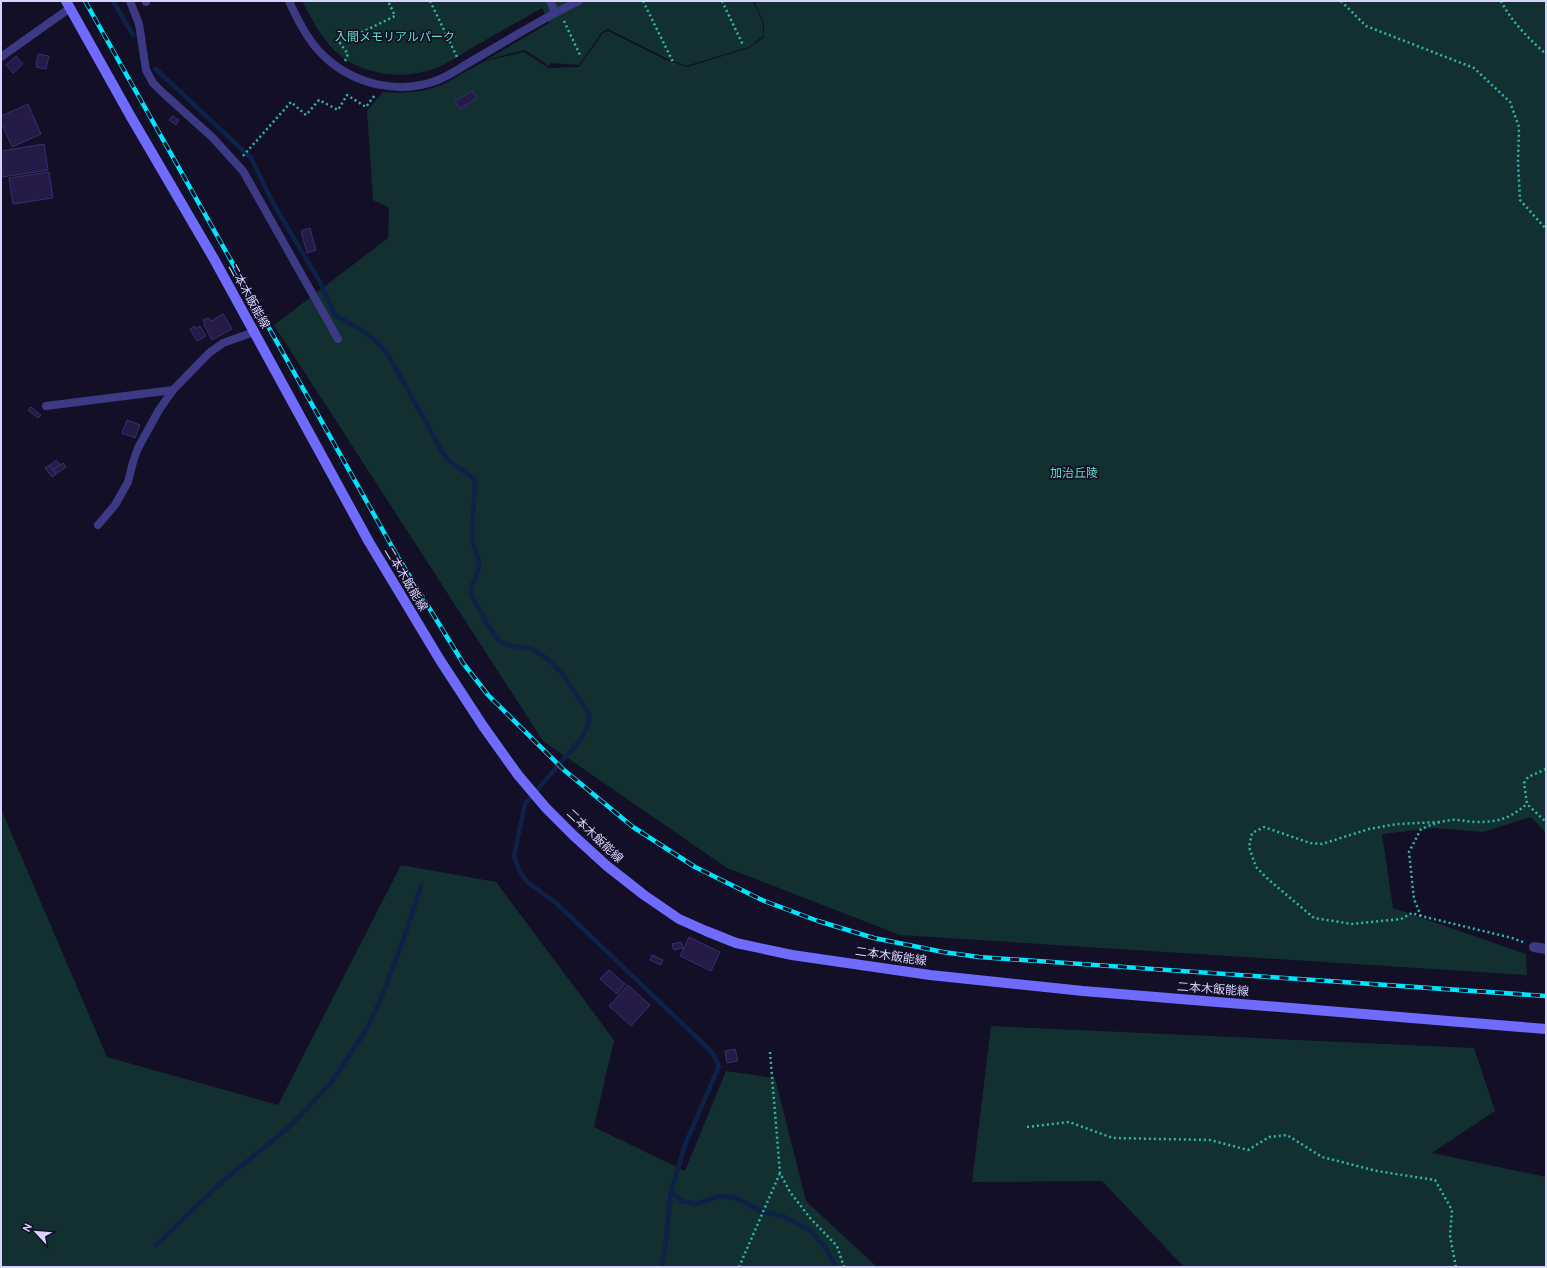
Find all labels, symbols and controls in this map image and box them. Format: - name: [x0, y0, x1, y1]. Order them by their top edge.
- park label: 入間メモリアルパーク: [335, 29, 455, 44]
- street label: 二本木飯能線: [225, 261, 273, 331]
- park label: 加治丘陵: [1050, 465, 1098, 480]
- street label: 二本木飯能線: [381, 544, 431, 613]
- street label: 二本木飯能線: [564, 806, 627, 866]
- street label: 二本木飯能線: [854, 943, 928, 968]
- street label: 二本木飯能線: [1177, 979, 1249, 998]
- north arrow: [16, 1212, 56, 1252]
- text: N: [19, 1221, 35, 1234]

